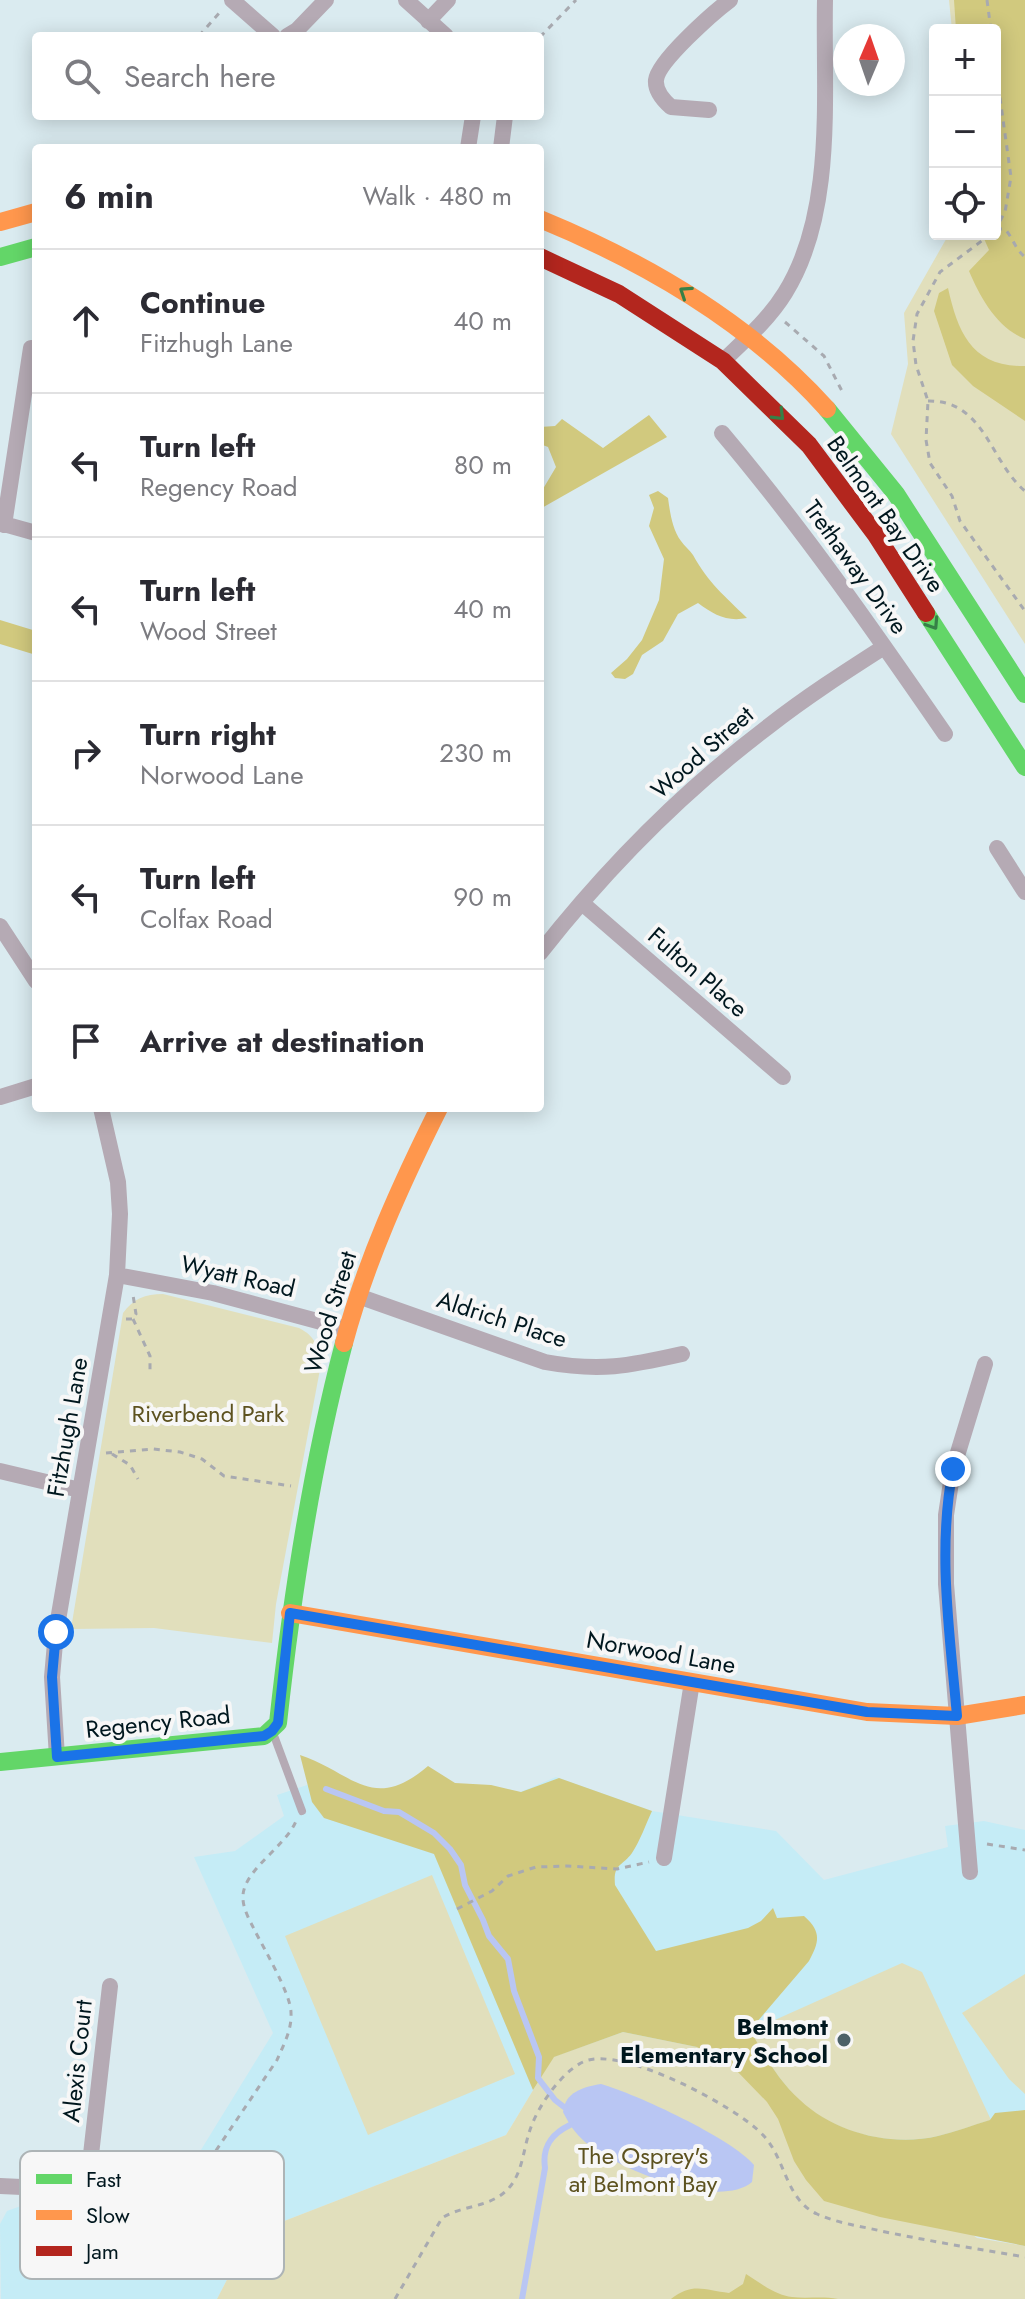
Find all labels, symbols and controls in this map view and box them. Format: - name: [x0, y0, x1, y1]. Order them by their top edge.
- north arrow: [833, 24, 905, 96]
- map controls: [929, 24, 1001, 240]
- button: +: [929, 24, 1001, 96]
- search box: [32, 32, 544, 120]
- icon: search: [60, 54, 104, 98]
- text: Search here: [124, 55, 276, 98]
- button: −: [929, 96, 1001, 168]
- button: locate: [929, 168, 1001, 240]
- text: 6 min: [64, 172, 154, 221]
- text: Walk · 480 m: [362, 177, 512, 215]
- text: Continue: [140, 281, 266, 324]
- one-way arrow: [679, 287, 693, 302]
- icon: ahead: [64, 299, 108, 343]
- text: 40 m: [453, 302, 512, 340]
- text: Fitzhugh Lane: [140, 324, 293, 362]
- one-way arrow: [770, 406, 785, 420]
- text: Turn left: [140, 425, 255, 468]
- street label: Belmont Bay Drive: [819, 428, 953, 600]
- icon: left: [64, 443, 108, 487]
- text: 80 m: [454, 446, 512, 484]
- text: Regency Road: [140, 468, 298, 506]
- street label: Trethaway Drive: [795, 493, 917, 641]
- text: Turn left: [140, 569, 255, 612]
- icon: left: [64, 587, 108, 631]
- text: 40 m: [453, 590, 512, 628]
- text: Wood Street: [140, 612, 277, 650]
- one-way arrow: [924, 615, 939, 630]
- street label: Wood Street: [643, 697, 761, 807]
- text: Turn right: [140, 713, 276, 756]
- icon: right: [64, 731, 108, 775]
- text: 230 m: [439, 734, 512, 772]
- text: Norwood Lane: [140, 756, 304, 794]
- text: Turn left: [140, 857, 255, 900]
- icon: left: [64, 875, 108, 919]
- text: 90 m: [453, 878, 512, 916]
- text: Colfax Road: [140, 900, 273, 938]
- street label: Fulton Place: [640, 919, 756, 1025]
- icon: arrive: [64, 1019, 108, 1063]
- text: Arrive at destination: [140, 1020, 425, 1063]
- street label: Wyatt Road: [177, 1246, 299, 1306]
- street label: Wood Street: [295, 1246, 365, 1377]
- street label: Aldrich Place: [432, 1282, 572, 1356]
- street label: Fitzhugh Lane: [38, 1355, 96, 1499]
- park label: Riverbend Park: [132, 1396, 285, 1431]
- route end: [935, 1451, 971, 1487]
- route start: [38, 1614, 74, 1650]
- street label: Norwood Lane: [584, 1622, 738, 1682]
- street label: Regency Road: [84, 1697, 232, 1747]
- street label: Alexis Court: [53, 1998, 101, 2124]
- place label: Belmont Elementary School: [620, 2009, 828, 2072]
- marker: Belmont Elementary School: [835, 2031, 853, 2049]
- park label: The Osprey's at Belmont Bay: [569, 2138, 718, 2201]
- legend: [20, 2151, 284, 2279]
- text: Fast: [86, 2163, 122, 2195]
- text: Slow: [86, 2199, 130, 2231]
- text: Jam: [83, 2235, 119, 2267]

